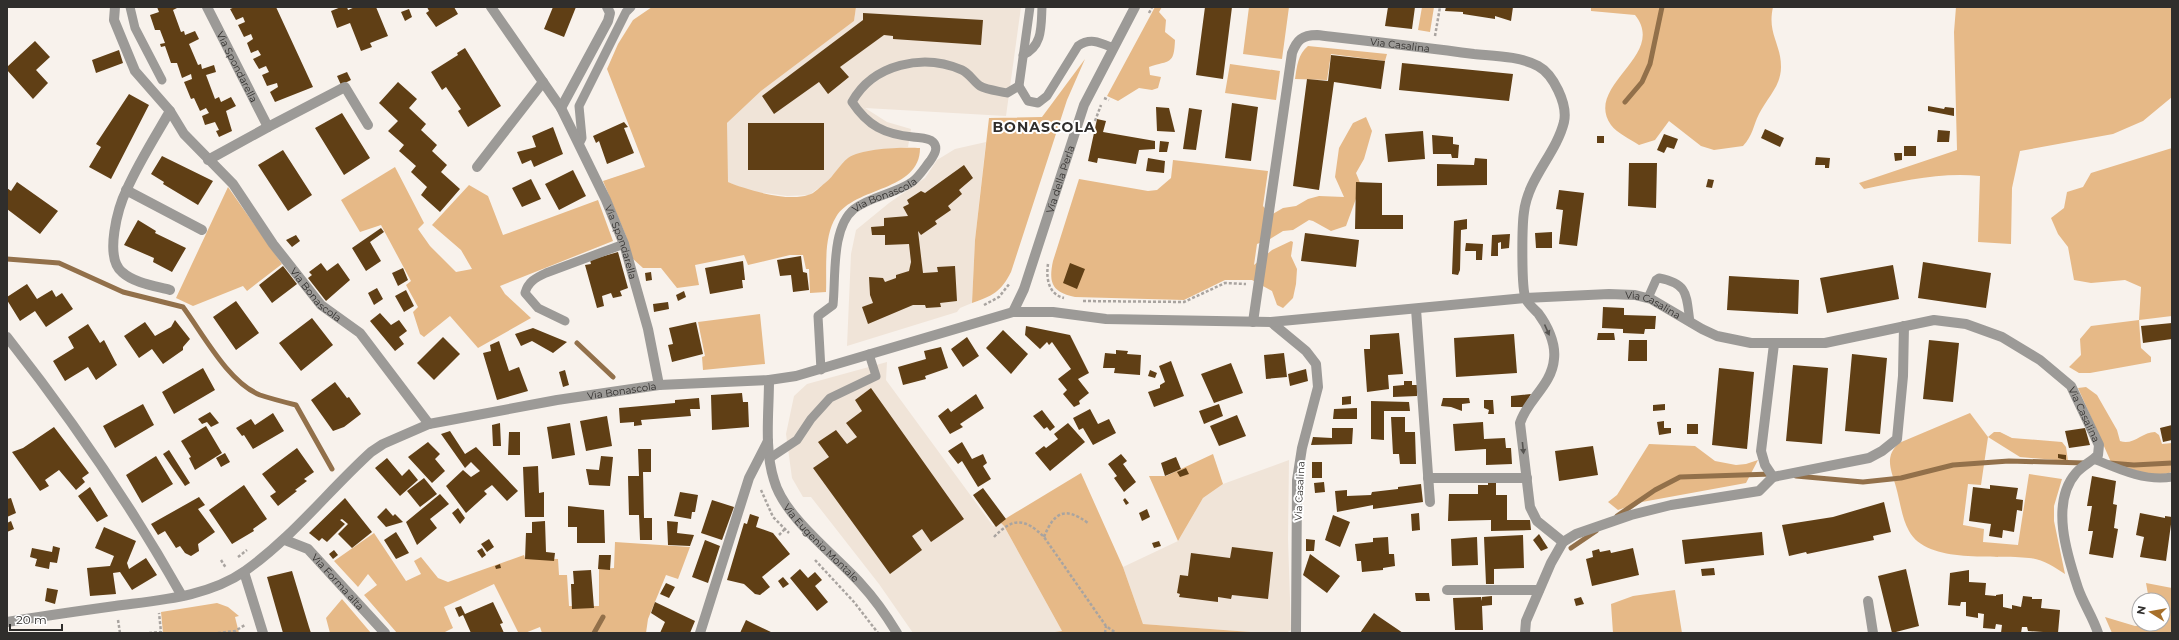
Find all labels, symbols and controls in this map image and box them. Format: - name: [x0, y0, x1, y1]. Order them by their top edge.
- street label: Via Spondarella: [213, 29, 260, 105]
- street label: Via Casalina: [1369, 35, 1431, 55]
- district label: BONASCOLA: [992, 118, 1096, 136]
- street label: Via della Perla: [1043, 144, 1077, 215]
- street label: Via Bonascola: [849, 175, 920, 215]
- street label: Via Spondarella: [602, 203, 640, 281]
- street label: Via Bonascola: [287, 265, 344, 325]
- street label: Via Casalina: [1625, 289, 1683, 322]
- one-way arrow: [1544, 324, 1550, 336]
- street label: Via Bonascola: [586, 379, 657, 402]
- street label: Via Casalina: [2065, 385, 2103, 444]
- one-way arrow: [1520, 442, 1526, 454]
- street label: Via Casalina: [1291, 461, 1308, 521]
- street label: Via Eugenio Montale: [780, 501, 862, 585]
- street label: Via Forma alta: [308, 551, 367, 613]
- north arrow: [2131, 592, 2171, 632]
- text: N: [2133, 604, 2149, 616]
- scale bar: [10, 606, 62, 632]
- text: 20 m: [16, 612, 47, 627]

